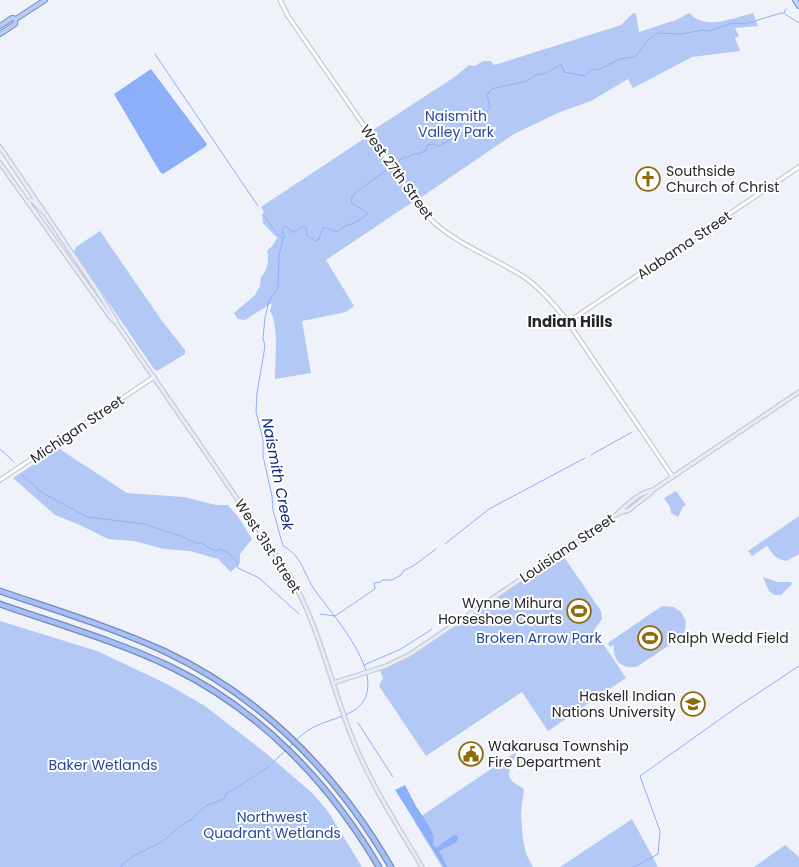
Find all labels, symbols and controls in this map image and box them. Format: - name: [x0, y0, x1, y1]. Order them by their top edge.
- park label: Naismith Valley Park: [418, 106, 495, 142]
- street label: West 27th Street: [356, 120, 438, 224]
- place label: Southside Church of Christ: [666, 161, 779, 197]
- church icon: Southside Church of Christ: [635, 166, 661, 192]
- street label: Alabama Street: [633, 206, 735, 284]
- district label: Indian Hills: [527, 311, 613, 332]
- street label: Michigan Street: [26, 390, 128, 468]
- water label: Naismith Creek: [257, 416, 299, 533]
- street label: West 31st Street: [230, 495, 306, 597]
- street label: Louisiana Street: [515, 509, 619, 587]
- place label: Wynne Mihura Horseshoe Courts: [438, 593, 562, 629]
- sports icon: Wynne Mihura Horseshoe Courts: [566, 598, 592, 624]
- sports icon: Ralph Wedd Field: [637, 625, 663, 651]
- park label: Broken Arrow Park: [476, 628, 602, 648]
- place label: Ralph Wedd Field: [668, 628, 789, 648]
- place label: Haskell Indian Nations University: [552, 686, 676, 722]
- school or university icon: Haskell Indian Nations University: [680, 691, 706, 717]
- place label: Wakarusa Township Fire Department: [488, 736, 629, 772]
- public building icon: Wakarusa Township Fire Department: [458, 741, 484, 767]
- park label: Baker Wetlands: [49, 755, 157, 775]
- park label: Northwest Quadrant Wetlands: [203, 807, 341, 843]

